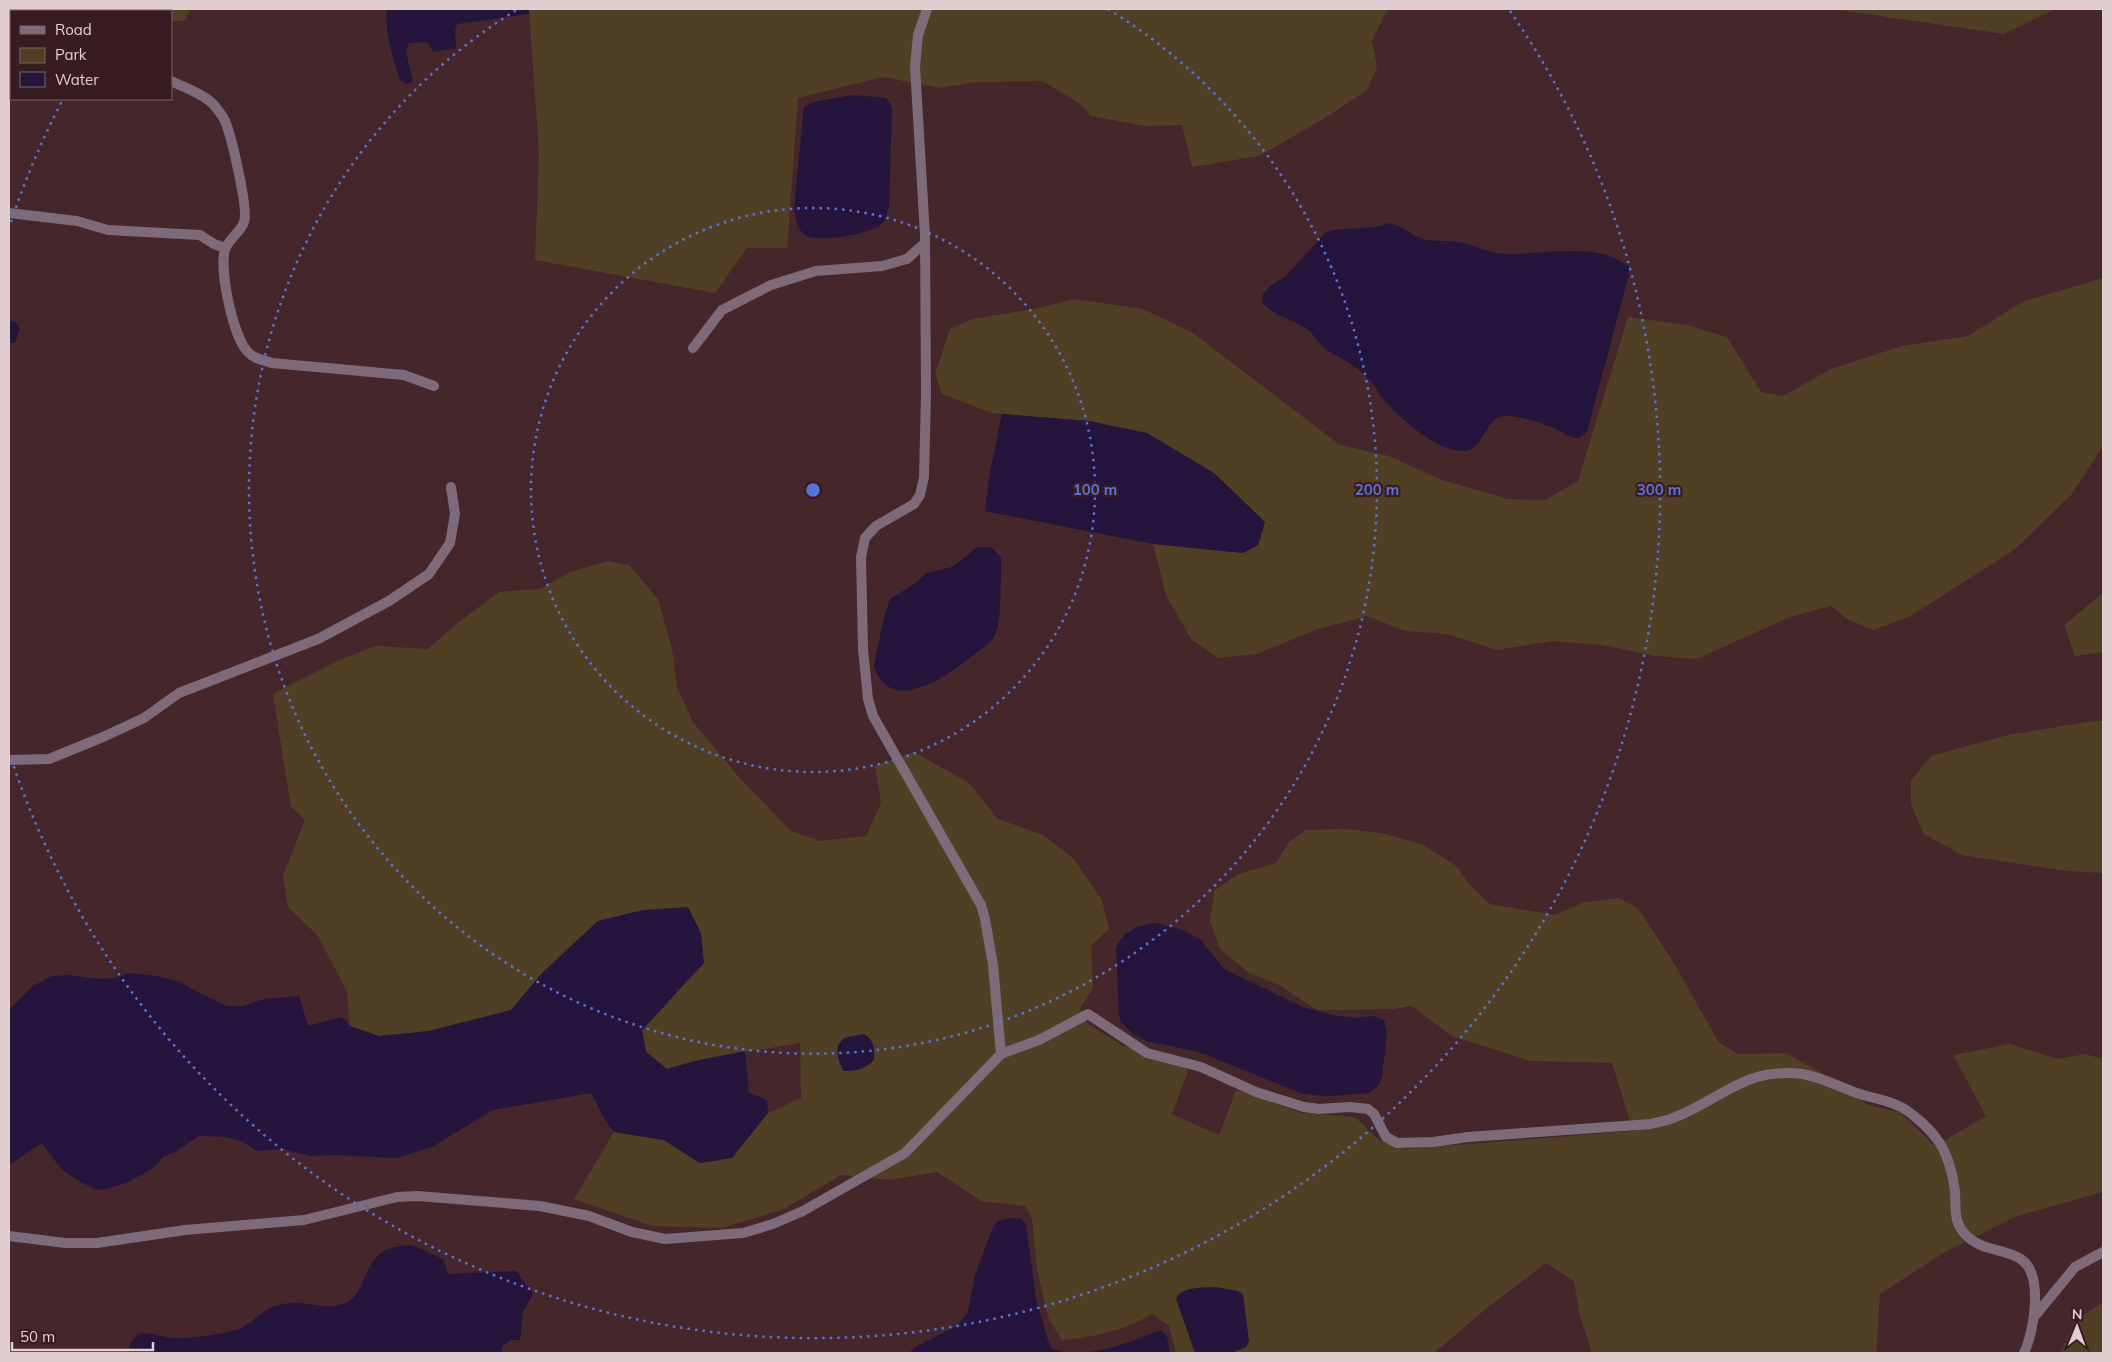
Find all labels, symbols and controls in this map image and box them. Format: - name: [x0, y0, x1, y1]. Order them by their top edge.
- legend: [10, 10, 172, 100]
- text: Road: [55, 20, 92, 39]
- text: Park: [55, 45, 87, 64]
- text: Water: [55, 70, 99, 89]
- text: 100 m: [1073, 480, 1117, 499]
- text: 200 m: [1355, 480, 1399, 499]
- text: 300 m: [1637, 480, 1681, 499]
- centre of rings: [804, 481, 822, 499]
- north arrow: [2052, 1302, 2102, 1352]
- text: N: [2072, 1305, 2083, 1323]
- scale bar: [12, 1320, 154, 1352]
- text: 50 m: [20, 1327, 55, 1346]

